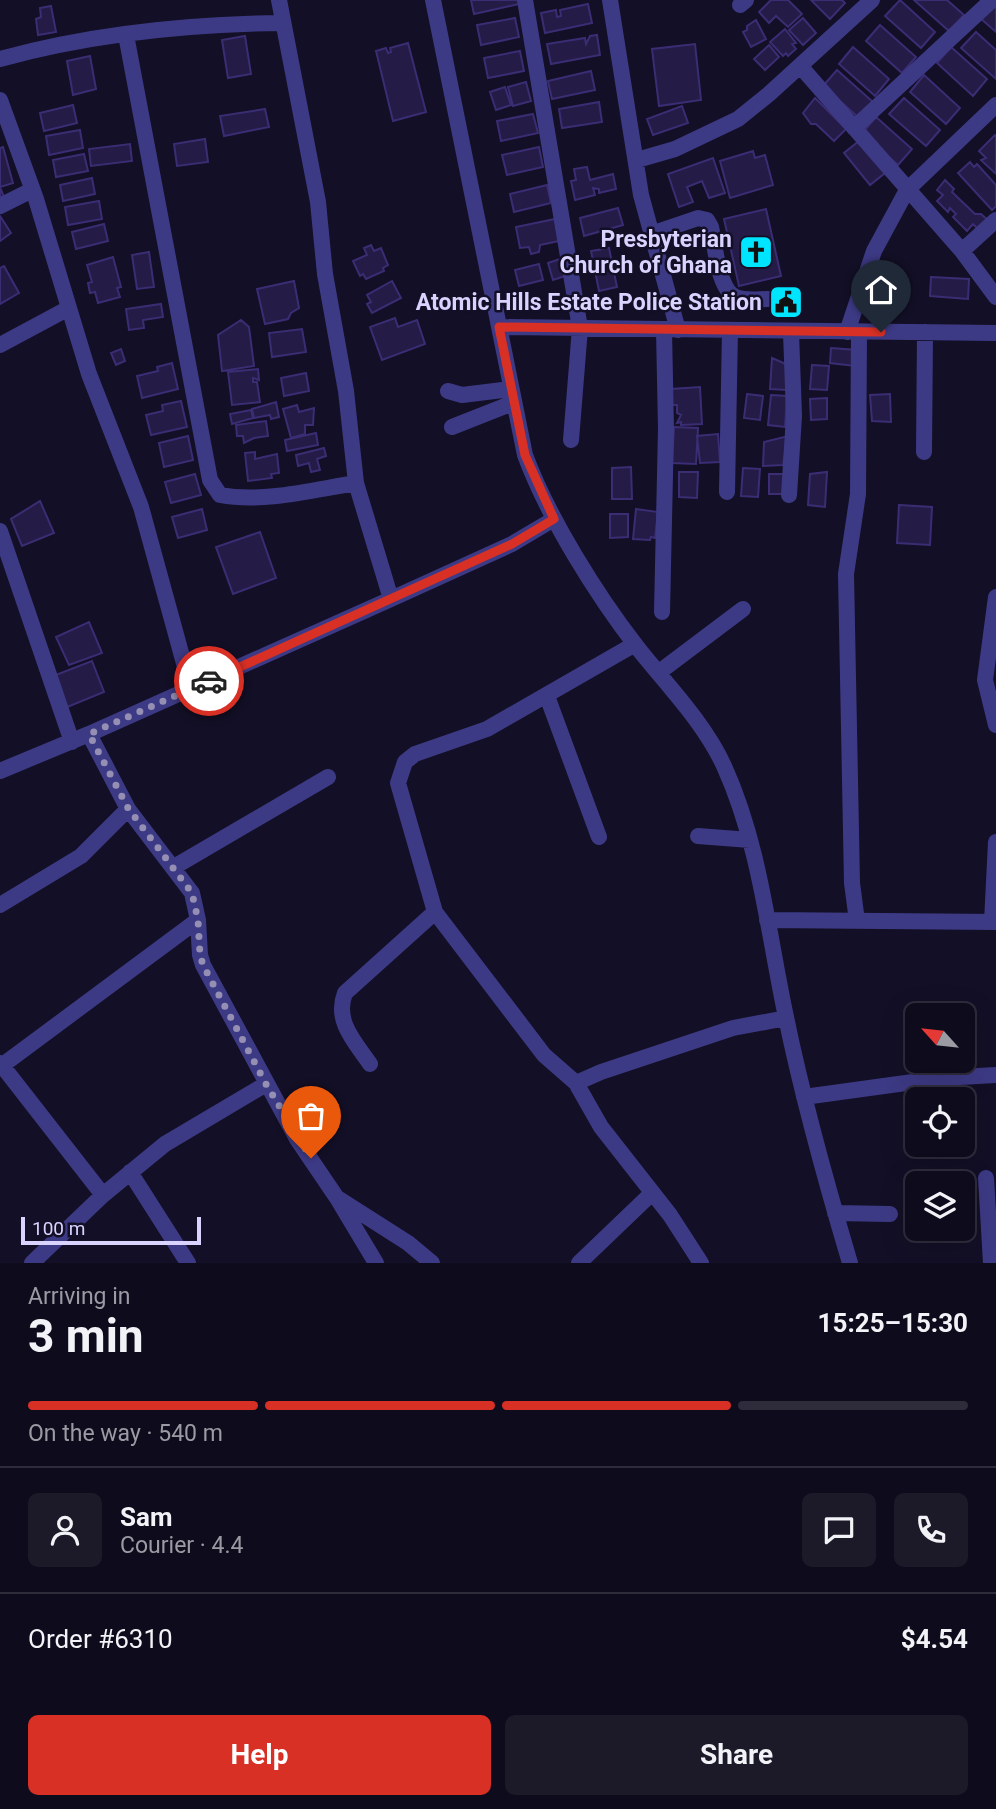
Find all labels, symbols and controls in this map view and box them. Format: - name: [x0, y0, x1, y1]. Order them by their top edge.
- place label: Presbyterian Church of Ghana: [559, 226, 732, 279]
- church icon: Presbyterian Church of Ghana: [737, 233, 775, 271]
- pin: [851, 260, 911, 332]
- icon: home: [862, 271, 900, 309]
- public building icon: Atomic Hills Estate Police Station: [767, 283, 805, 321]
- place label: Atomic Hills Estate Police Station: [416, 289, 762, 316]
- courier: [174, 646, 244, 716]
- icon: car: [190, 662, 228, 700]
- north arrow: [905, 1003, 975, 1073]
- map controls: [905, 1003, 975, 1241]
- pin: [281, 1086, 341, 1158]
- button: locate: [905, 1087, 975, 1157]
- icon: bag: [292, 1097, 330, 1135]
- button: layers: [905, 1171, 975, 1241]
- scale bar: [21, 1214, 201, 1246]
- text: 100 m: [32, 1217, 85, 1240]
- text: Arriving in: [28, 1283, 131, 1310]
- text: 15:25–15:30: [818, 1308, 968, 1338]
- text: 3 min: [28, 1309, 144, 1363]
- text: On the way · 540 m: [28, 1420, 223, 1447]
- button: person: [28, 1493, 102, 1567]
- button: chat: [802, 1493, 876, 1567]
- button: phone: [894, 1493, 968, 1567]
- text: Sam: [120, 1502, 172, 1532]
- text: Courier · 4.4: [120, 1532, 243, 1559]
- text: Order #6310: [28, 1624, 173, 1654]
- text: $4.54: [901, 1624, 968, 1654]
- button: Help: [28, 1715, 491, 1795]
- button: Share: [505, 1715, 968, 1795]

